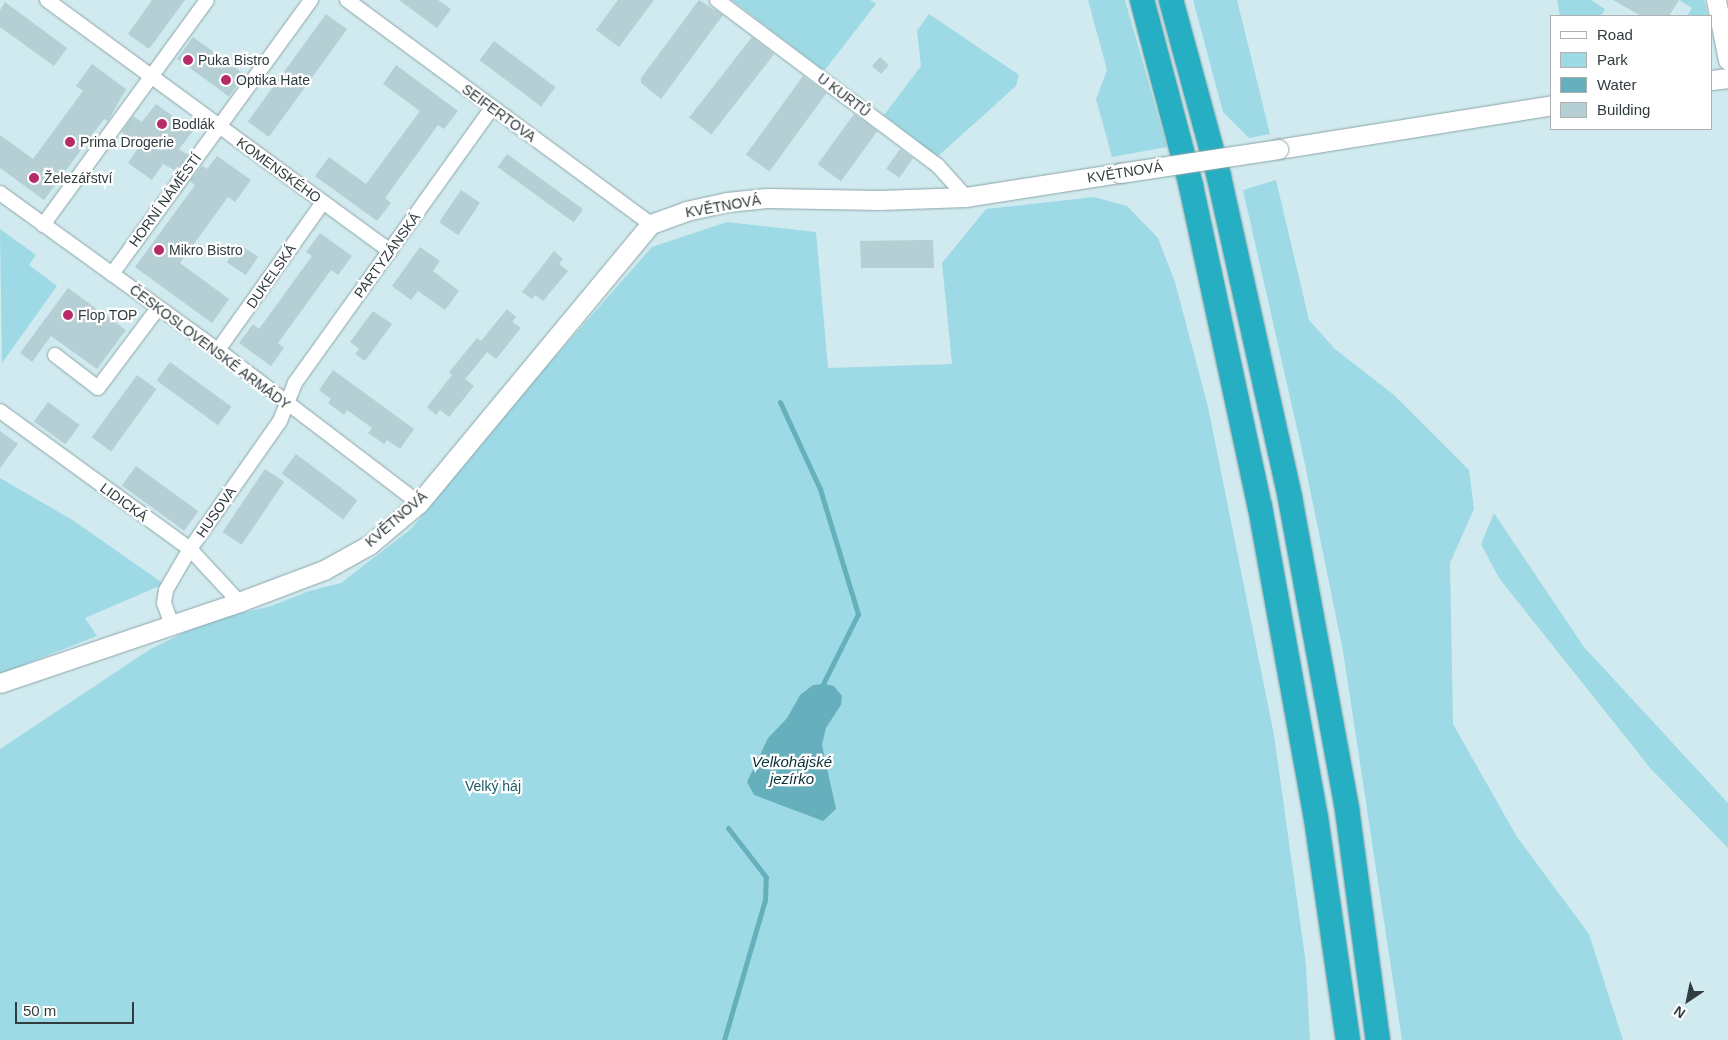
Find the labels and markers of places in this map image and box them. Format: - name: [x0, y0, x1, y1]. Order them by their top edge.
- place label: Puka Bistro: [198, 52, 270, 68]
- marker: Puka Bistro: [182, 54, 194, 66]
- place label: Optika Hate: [236, 72, 310, 88]
- marker: Optika Hate: [220, 74, 232, 86]
- place label: Bodlák: [172, 116, 215, 132]
- marker: Bodlák: [156, 118, 168, 130]
- place label: Prima Drogerie: [80, 134, 174, 150]
- marker: Prima Drogerie: [64, 136, 76, 148]
- place label: Železářství: [44, 170, 112, 186]
- marker: Železářství: [28, 172, 40, 184]
- place label: Mikro Bistro: [169, 242, 243, 258]
- marker: Mikro Bistro: [153, 244, 165, 256]
- place label: Flop TOP: [78, 307, 138, 323]
- marker: Flop TOP: [62, 309, 74, 321]

